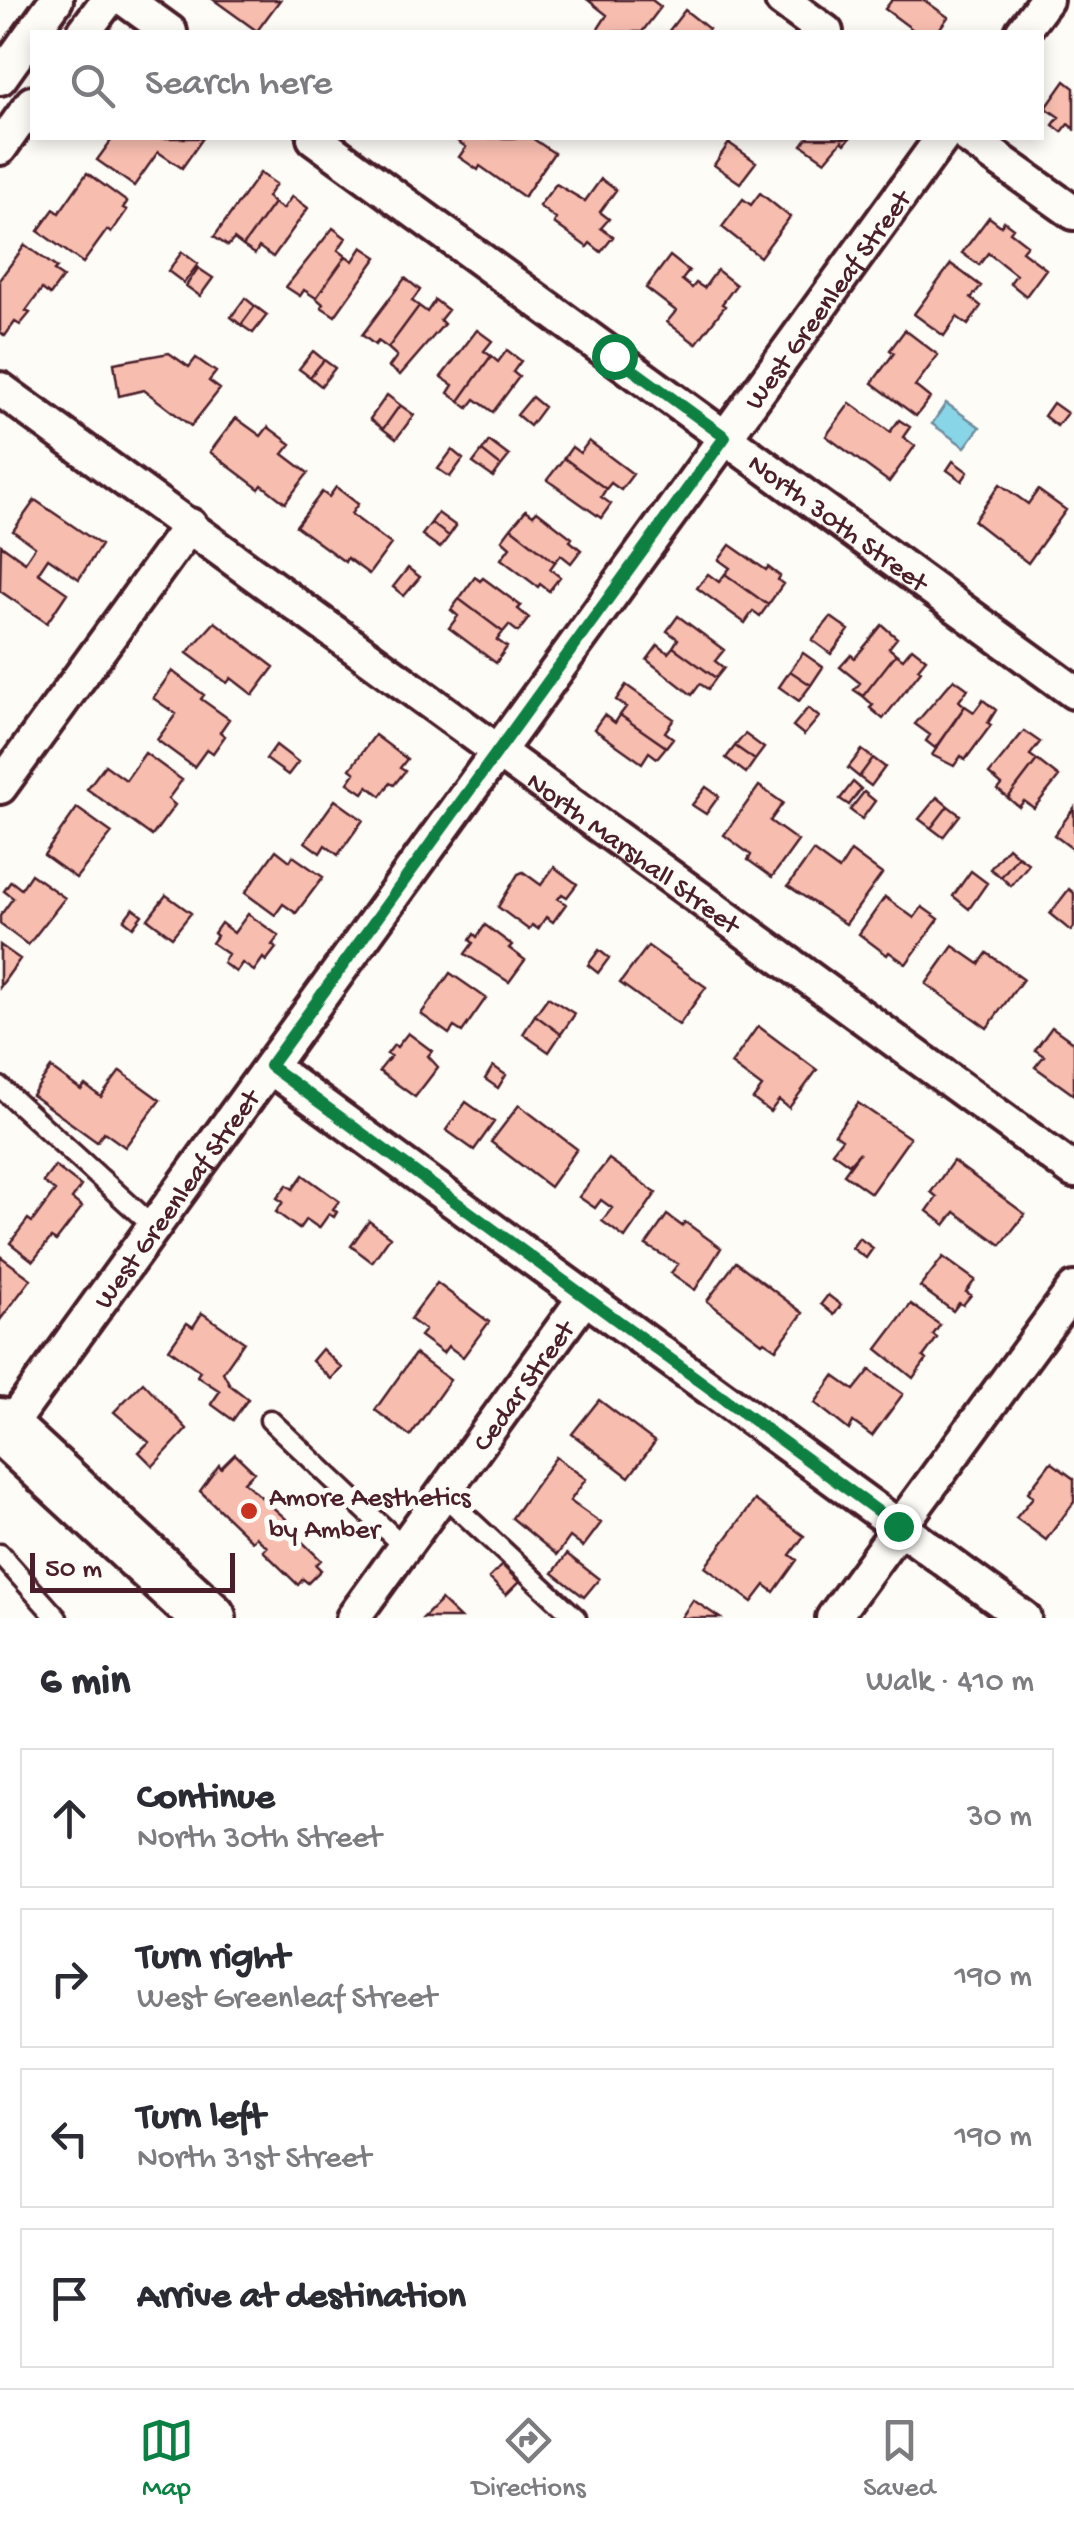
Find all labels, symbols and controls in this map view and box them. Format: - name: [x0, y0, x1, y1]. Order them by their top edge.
- search box: [30, 30, 1044, 140]
- icon: search: [65, 58, 120, 113]
- text: Search here: [145, 63, 332, 107]
- street label: West Greenleaf Street: [739, 183, 921, 417]
- route start: [592, 334, 638, 380]
- street label: North 30th Street: [740, 448, 935, 602]
- street label: North Marshall Street: [519, 766, 747, 945]
- street label: West Greenleaf Street: [88, 1082, 270, 1316]
- street label: Cedar Street: [467, 1314, 585, 1459]
- place label: Amore Aesthetics by Amber: [269, 1483, 471, 1548]
- marker: Amore Aesthetics by Amber: [238, 1500, 260, 1522]
- route end: [876, 1504, 922, 1550]
- scale bar: [30, 1548, 235, 1592]
- text: 50 m: [45, 1554, 102, 1587]
- text: 6 min: [40, 1659, 130, 1708]
- text: Walk · 410 m: [866, 1664, 1034, 1702]
- text: Continue: [137, 1777, 275, 1821]
- icon: ahead: [42, 1791, 97, 1846]
- text: 30 m: [967, 1799, 1032, 1837]
- text: North 30th Street: [137, 1821, 382, 1859]
- text: Turn right: [137, 1937, 289, 1981]
- icon: right: [42, 1951, 97, 2006]
- text: 190 m: [955, 1959, 1032, 1997]
- text: West Greenleaf Street: [137, 1981, 437, 2019]
- text: Turn left: [137, 2097, 265, 2141]
- icon: left: [42, 2111, 97, 2166]
- text: 190 m: [955, 2119, 1032, 2157]
- text: North 31st Street: [137, 2141, 371, 2179]
- icon: arrive: [42, 2271, 97, 2326]
- text: Arrive at destination: [137, 2276, 466, 2320]
- tab: Map: [139, 2413, 194, 2506]
- tab: Directions: [472, 2413, 586, 2506]
- tab: Saved: [863, 2413, 935, 2506]

